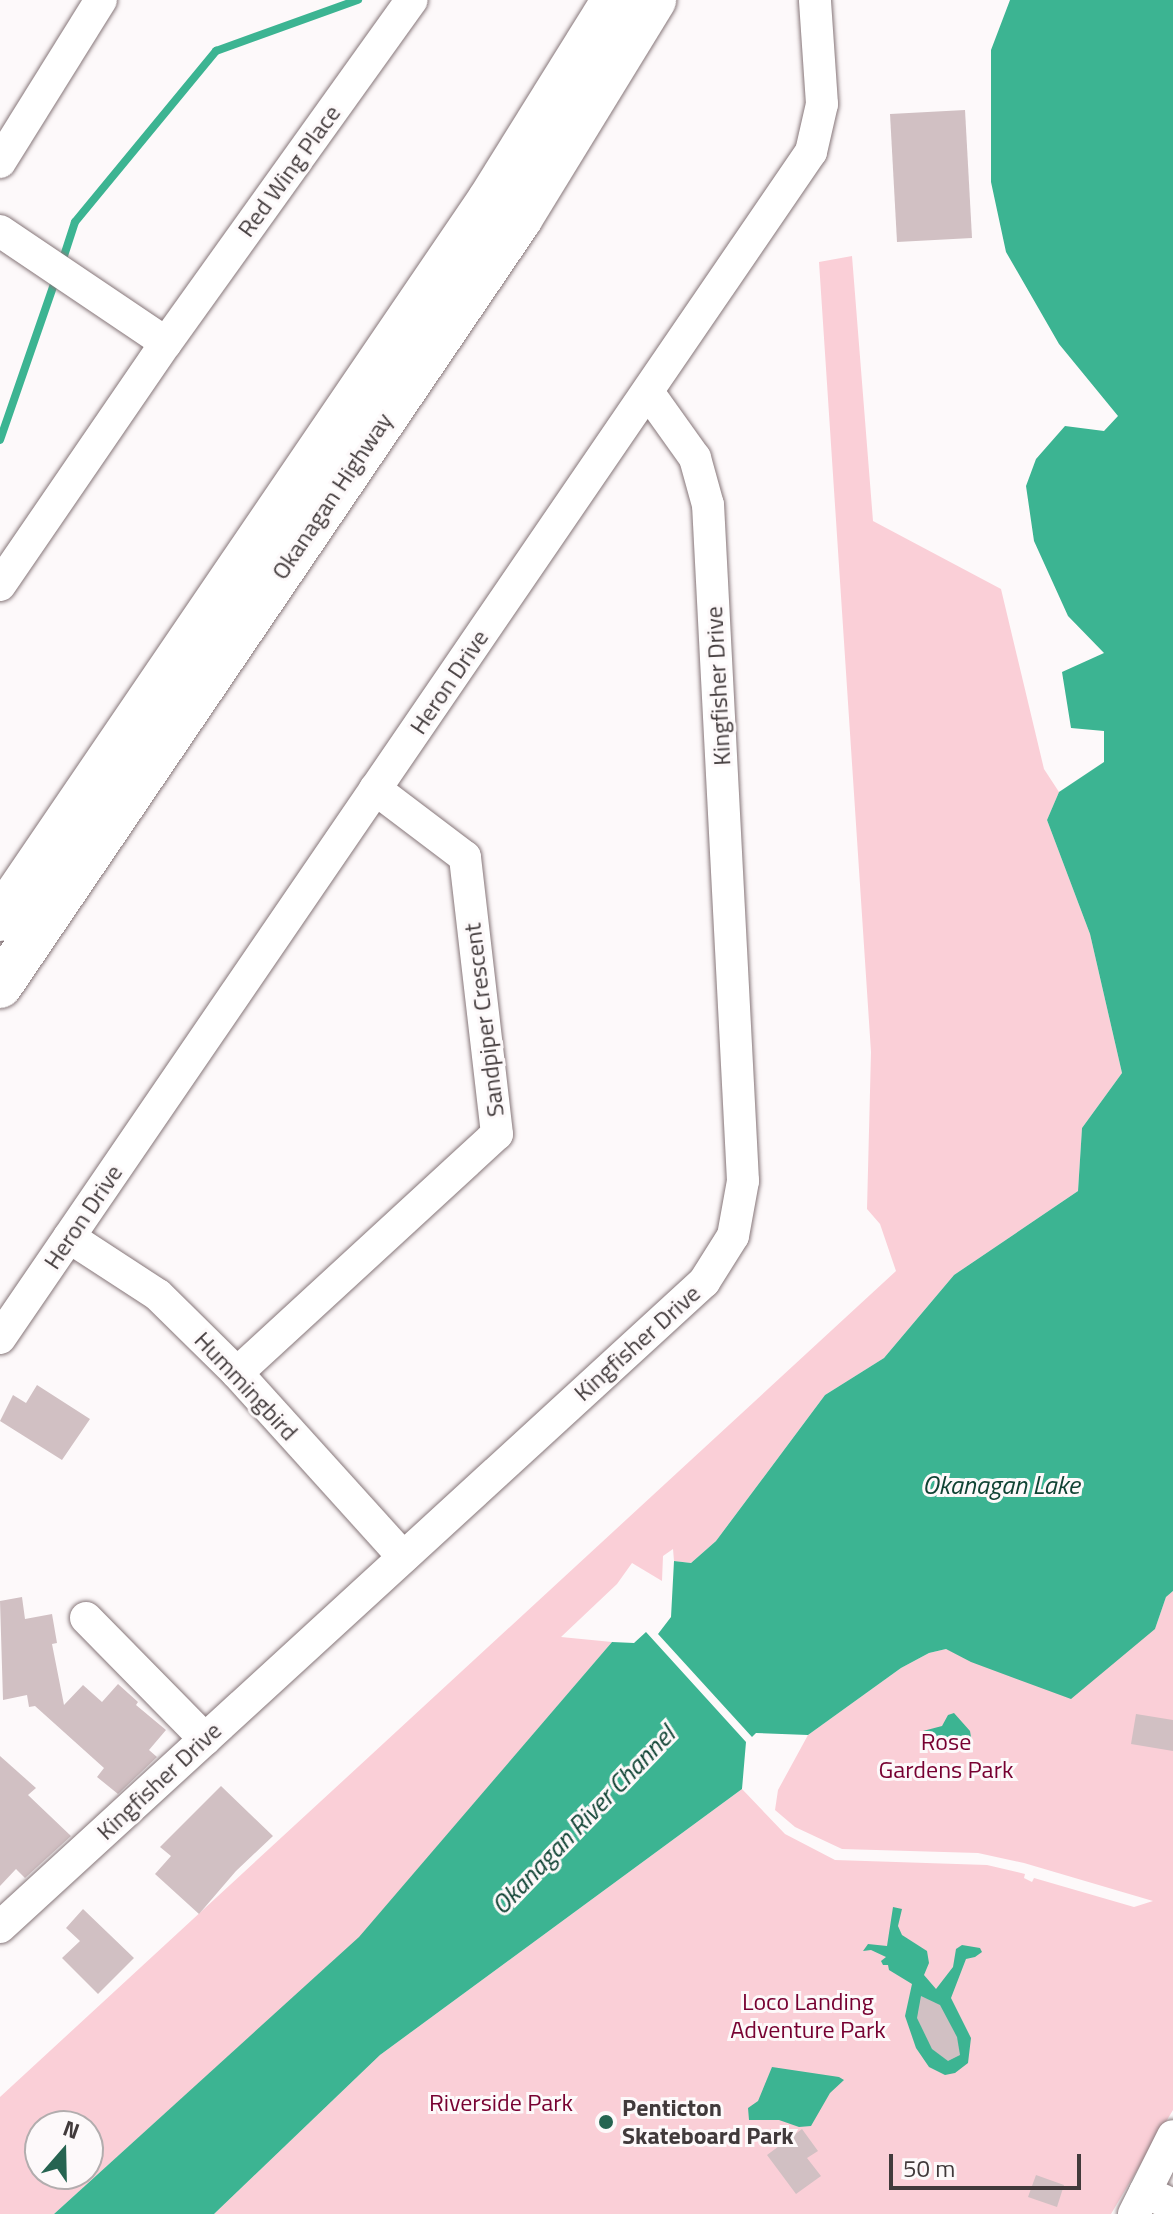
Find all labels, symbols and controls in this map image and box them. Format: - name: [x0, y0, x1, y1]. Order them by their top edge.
- street label: Red Wing Place: [232, 99, 346, 243]
- street label: Okanagan Highway: [266, 407, 398, 585]
- street label: Kingfisher Drive: [699, 606, 737, 766]
- street label: Heron Drive: [404, 624, 494, 740]
- street label: Sandpiper Crescent: [458, 922, 510, 1118]
- street label: Heron Drive: [38, 1159, 128, 1275]
- street label: Kingfisher Drive: [568, 1279, 706, 1407]
- street label: Hummingbird: [188, 1326, 304, 1446]
- water label: Okanagan Lake: [922, 1469, 1080, 1501]
- street label: Kingfisher Drive: [91, 1716, 227, 1846]
- water label: Okanagan River Channel: [485, 1719, 681, 1921]
- park label: Rose Gardens Park: [879, 1728, 1013, 1784]
- park label: Loco Landing Adventure Park: [730, 1988, 886, 2044]
- park label: Riverside Park: [429, 2089, 573, 2117]
- place label: Penticton Skateboard Park: [622, 2094, 794, 2150]
- north arrow: [24, 2110, 104, 2190]
- text: N: [59, 2111, 85, 2148]
- marker: Penticton Skateboard Park: [597, 2113, 615, 2131]
- scale bar: [893, 2138, 1085, 2188]
- text: 50 m: [903, 2150, 955, 2186]

